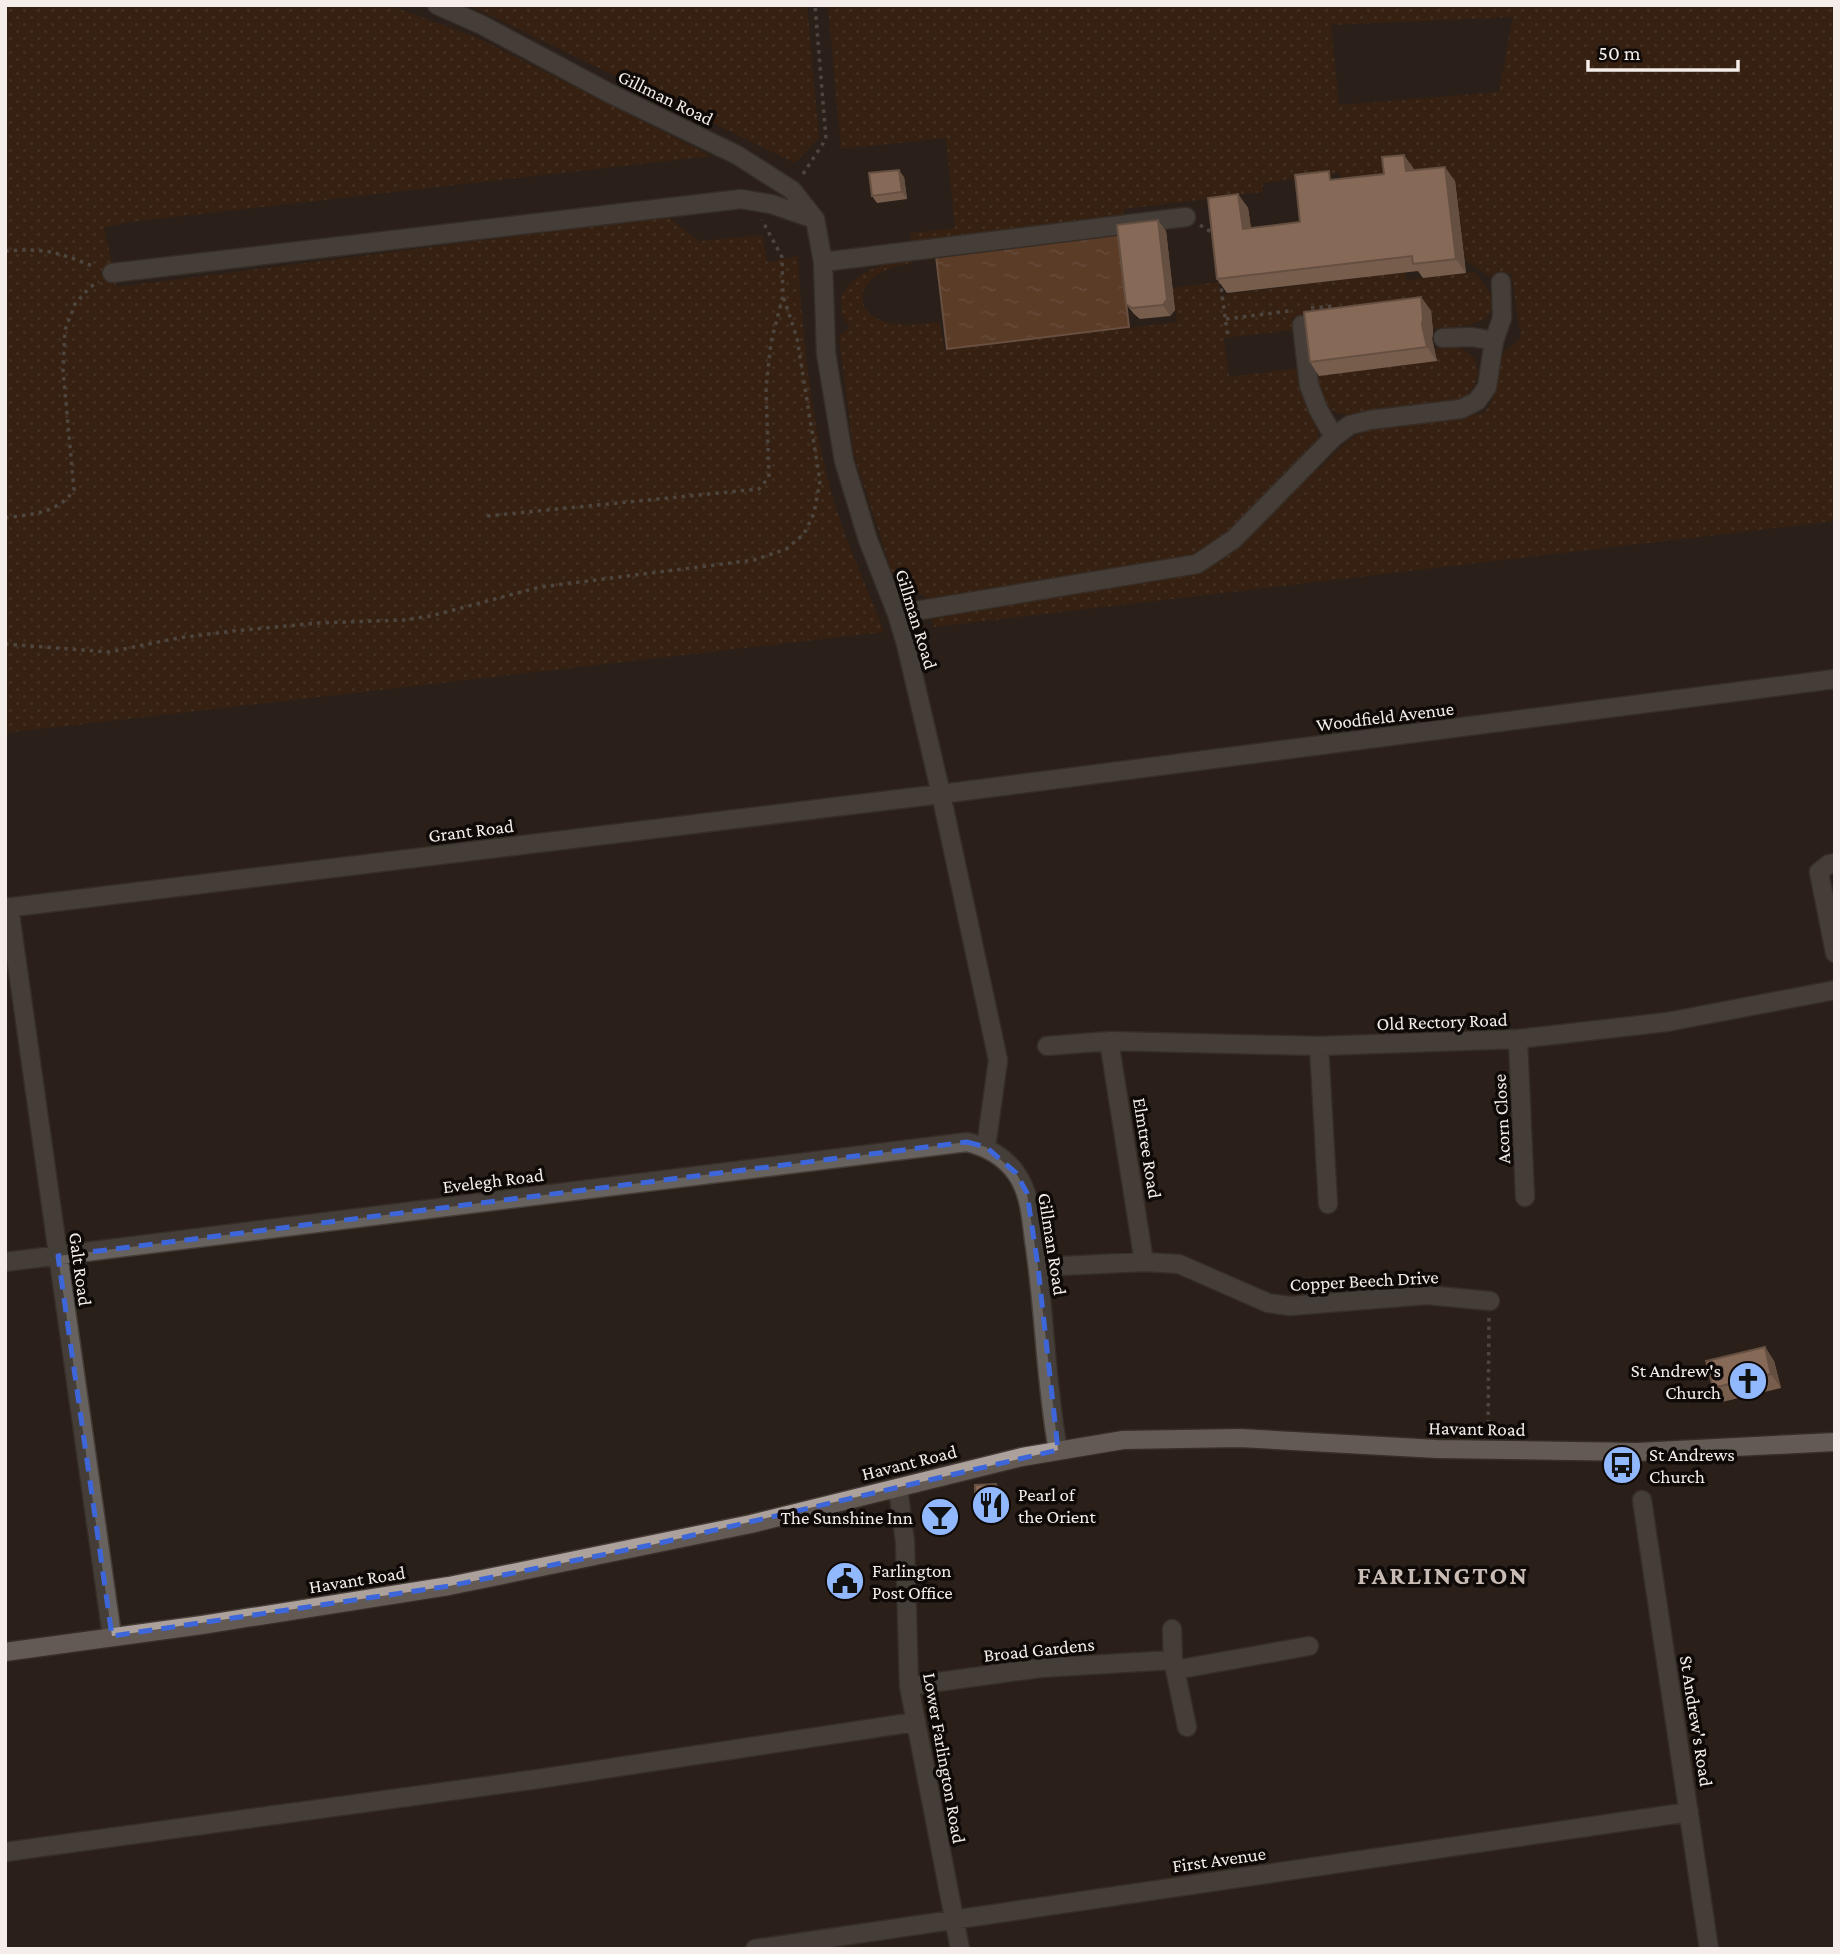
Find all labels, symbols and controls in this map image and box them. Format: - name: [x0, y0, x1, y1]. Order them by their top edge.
- scale bar: [1588, 28, 1738, 72]
- text: 50 m: [1598, 41, 1641, 65]
- street label: Gillman Road: [615, 65, 717, 130]
- street label: Gillman Road: [891, 567, 942, 672]
- street label: Woodfield Avenue: [1315, 698, 1455, 735]
- street label: Grant Road: [427, 815, 515, 846]
- street label: Old Rectory Road: [1376, 1009, 1508, 1034]
- street label: Acorn Close: [1489, 1073, 1514, 1164]
- street label: Elmtree Road: [1129, 1096, 1166, 1200]
- street label: Evelegh Road: [441, 1164, 545, 1197]
- street label: Gillman Road: [1034, 1191, 1071, 1297]
- street label: Galt Road: [65, 1231, 96, 1307]
- street label: Copper Beech Drive: [1289, 1266, 1439, 1295]
- place label: St Andrew's Church: [1631, 1360, 1721, 1403]
- church icon: St Andrew's Church: [1727, 1360, 1769, 1402]
- street label: Havant Road: [1428, 1417, 1526, 1440]
- street label: Havant Road: [859, 1441, 959, 1484]
- bus stop icon: St Andrews Church: [1601, 1444, 1643, 1486]
- place label: St Andrews Church: [1649, 1444, 1735, 1487]
- restaurant icon: Pearl of the Orient: [970, 1484, 1012, 1526]
- place label: Pearl of the Orient: [1018, 1484, 1096, 1527]
- bar icon: The Sunshine Inn: [919, 1496, 961, 1538]
- place label: The Sunshine Inn: [780, 1507, 913, 1528]
- public building icon: Farlington Post Office: [824, 1560, 866, 1602]
- place label: Farlington Post Office: [872, 1560, 953, 1603]
- district label: FARLINGTON: [1357, 1561, 1529, 1590]
- street label: Havant Road: [307, 1562, 407, 1597]
- street label: Broad Gardens: [982, 1633, 1096, 1666]
- street label: St Andrew's Road: [1676, 1654, 1717, 1788]
- street label: Lower Farlington Road: [919, 1671, 970, 1845]
- street label: First Avenue: [1171, 1843, 1267, 1876]

